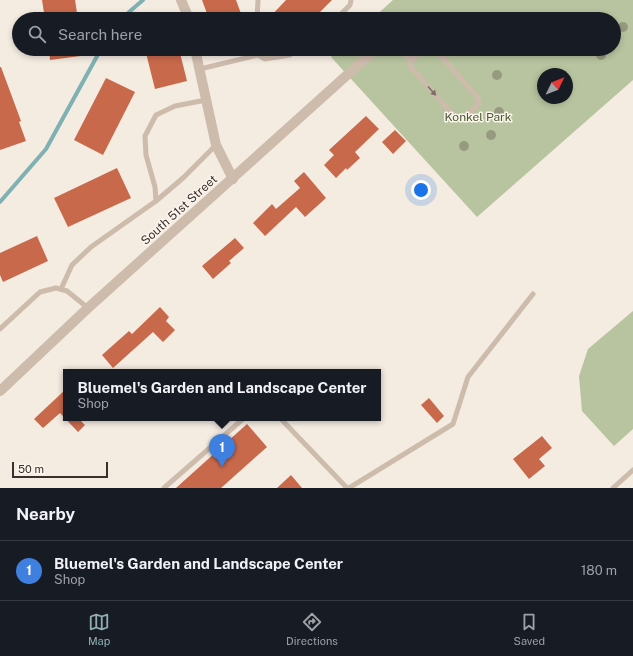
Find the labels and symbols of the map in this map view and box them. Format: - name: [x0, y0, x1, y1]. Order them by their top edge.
- north arrow: [537, 68, 573, 104]
- one-way arrow: [428, 86, 437, 96]
- park label: Konkel Park: [445, 110, 512, 124]
- street label: South 51st Street: [138, 172, 220, 248]
- your location: [411, 180, 431, 200]
- pin: 1: [209, 434, 235, 467]
- scale bar: [12, 460, 108, 479]

